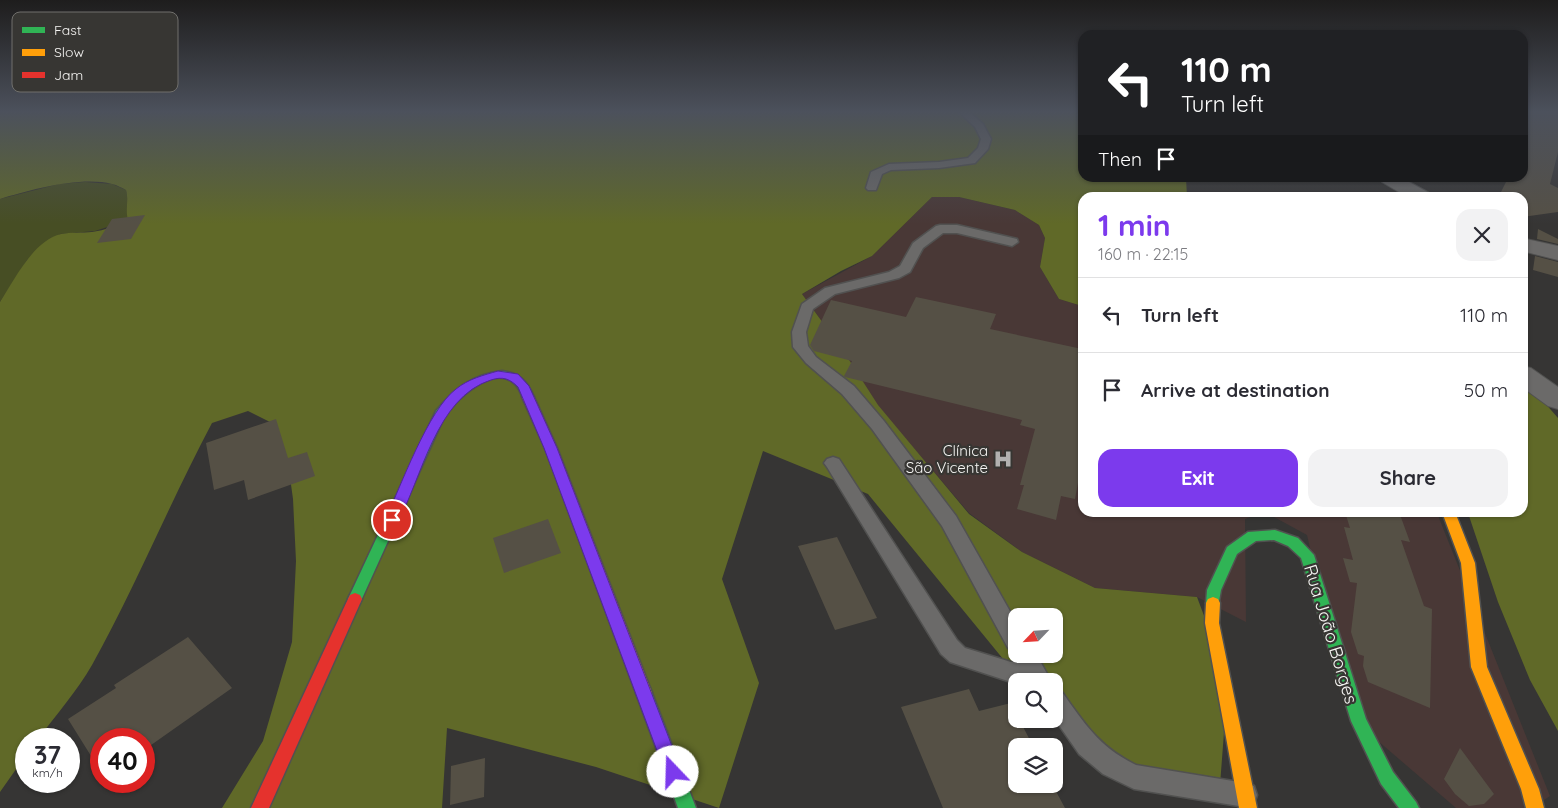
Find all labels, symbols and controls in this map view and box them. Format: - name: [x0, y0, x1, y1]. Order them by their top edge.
- legend: [12, 12, 178, 92]
- text: Fast: [54, 21, 82, 39]
- text: Slow: [54, 43, 84, 61]
- text: 110 m: [1181, 47, 1272, 91]
- icon: left: [1098, 50, 1163, 115]
- text: Jam: [54, 66, 83, 84]
- text: Turn left: [1181, 90, 1264, 118]
- icon: arrive: [1152, 145, 1180, 173]
- text: Then: [1098, 147, 1142, 171]
- text: 1 min: [1098, 206, 1171, 244]
- button: close: [1456, 209, 1508, 261]
- text: 160 m · 22:15: [1098, 244, 1188, 264]
- icon: left: [1098, 301, 1126, 329]
- text: Turn left: [1141, 303, 1219, 327]
- text: 110 m: [1460, 303, 1508, 327]
- icon: arrive: [1098, 376, 1126, 404]
- text: Arrive at destination: [1141, 378, 1330, 402]
- text: 50 m: [1464, 378, 1508, 402]
- place label: Clínica São Vicente: [906, 441, 988, 477]
- hospital icon: Clínica São Vicente: [992, 448, 1014, 470]
- button: Exit: [1098, 449, 1298, 507]
- button: Share: [1308, 449, 1508, 507]
- pin: [371, 499, 413, 541]
- icon: arrive: [378, 506, 406, 534]
- street label: Rua João Borges: [1299, 562, 1363, 706]
- north arrow: [1008, 608, 1062, 662]
- map controls: [1008, 608, 1063, 793]
- button: search: [1008, 673, 1063, 728]
- speed limit sign: 40: [90, 728, 155, 793]
- button: layers: [1008, 738, 1063, 793]
- text: 37: [34, 739, 61, 770]
- position arrow: [646, 745, 698, 797]
- text: km/h: [32, 765, 63, 780]

